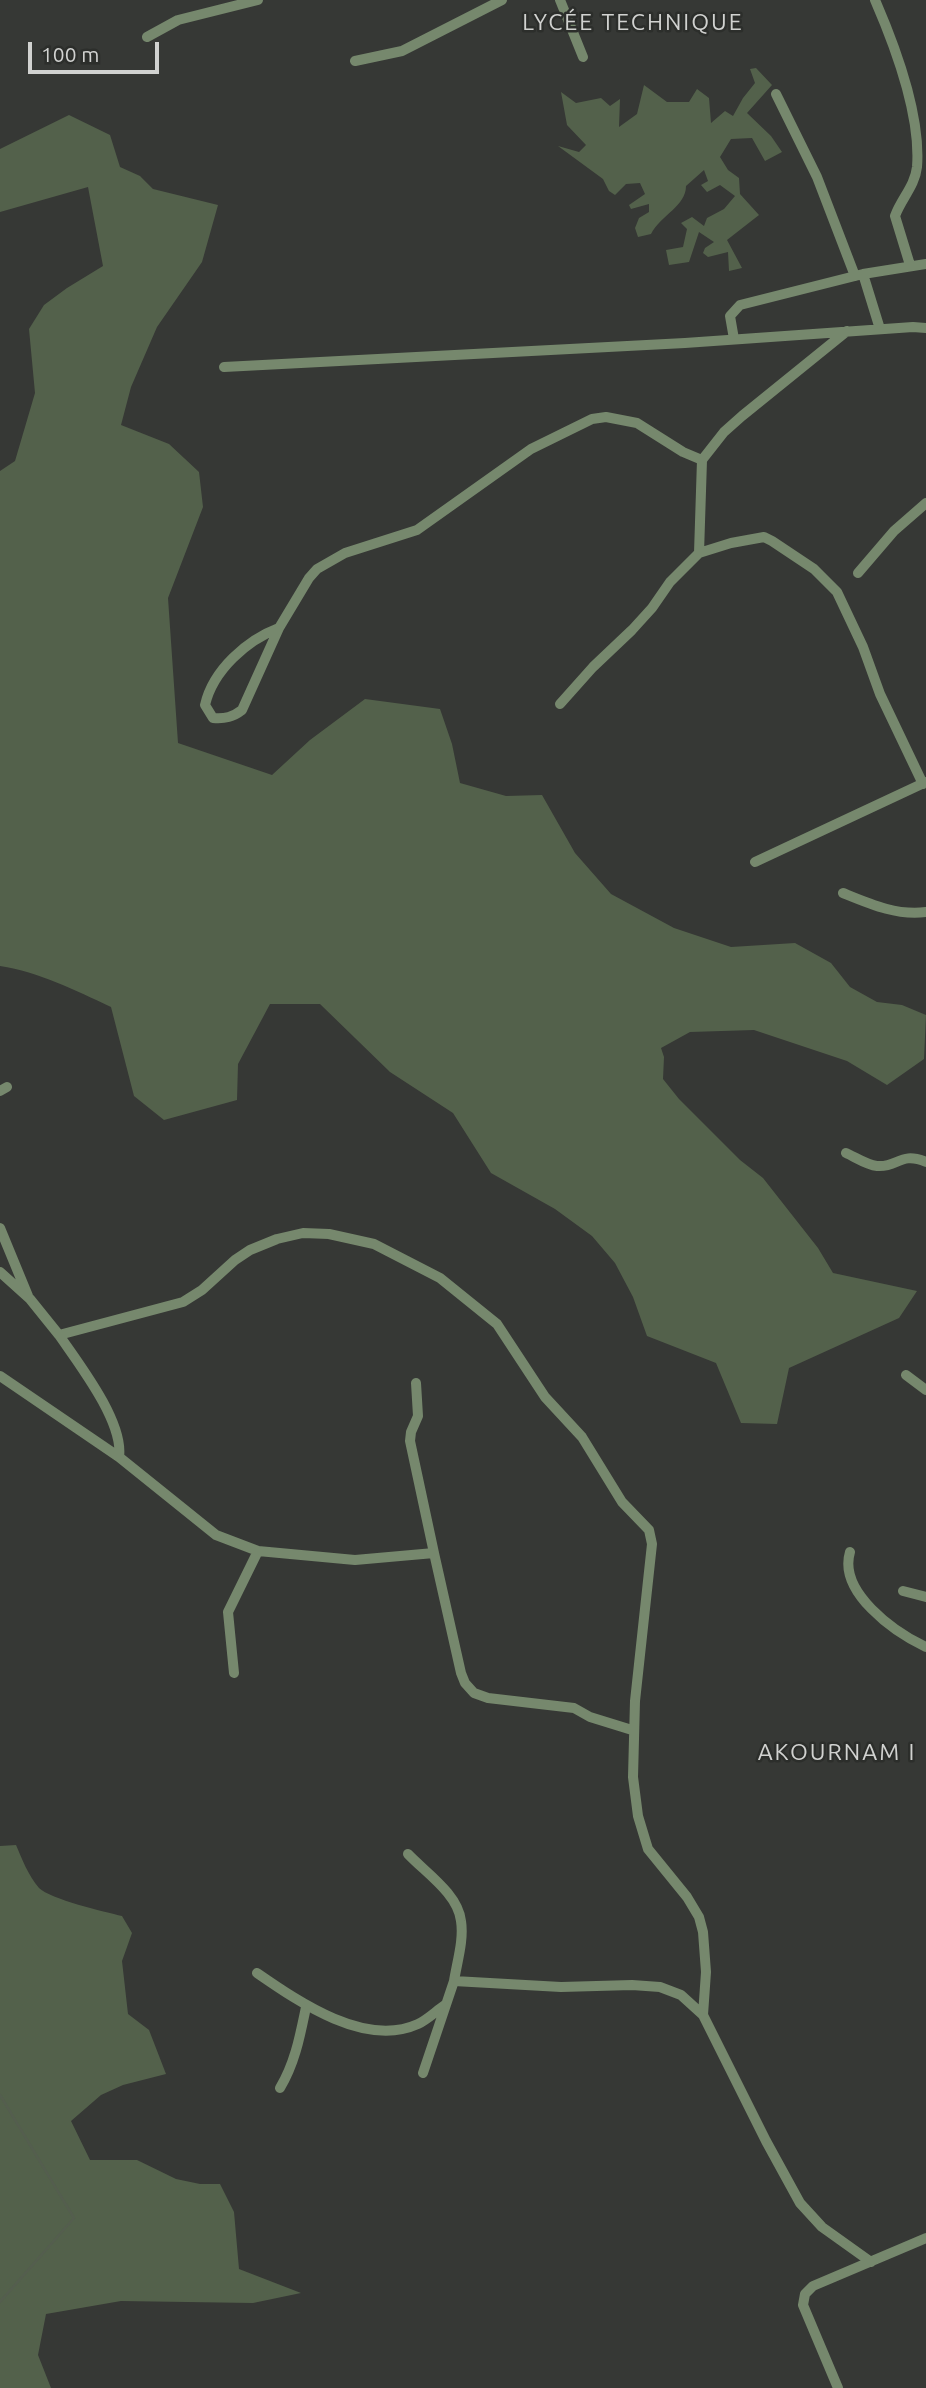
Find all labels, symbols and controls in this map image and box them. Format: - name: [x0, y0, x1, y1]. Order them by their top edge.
- district label: LYCÉE TECHNIQUE: [524, 8, 742, 36]
- scale bar: [32, 28, 163, 72]
- text: 100 m: [41, 42, 99, 66]
- district label: AKOURNAM I: [759, 1738, 915, 1766]

